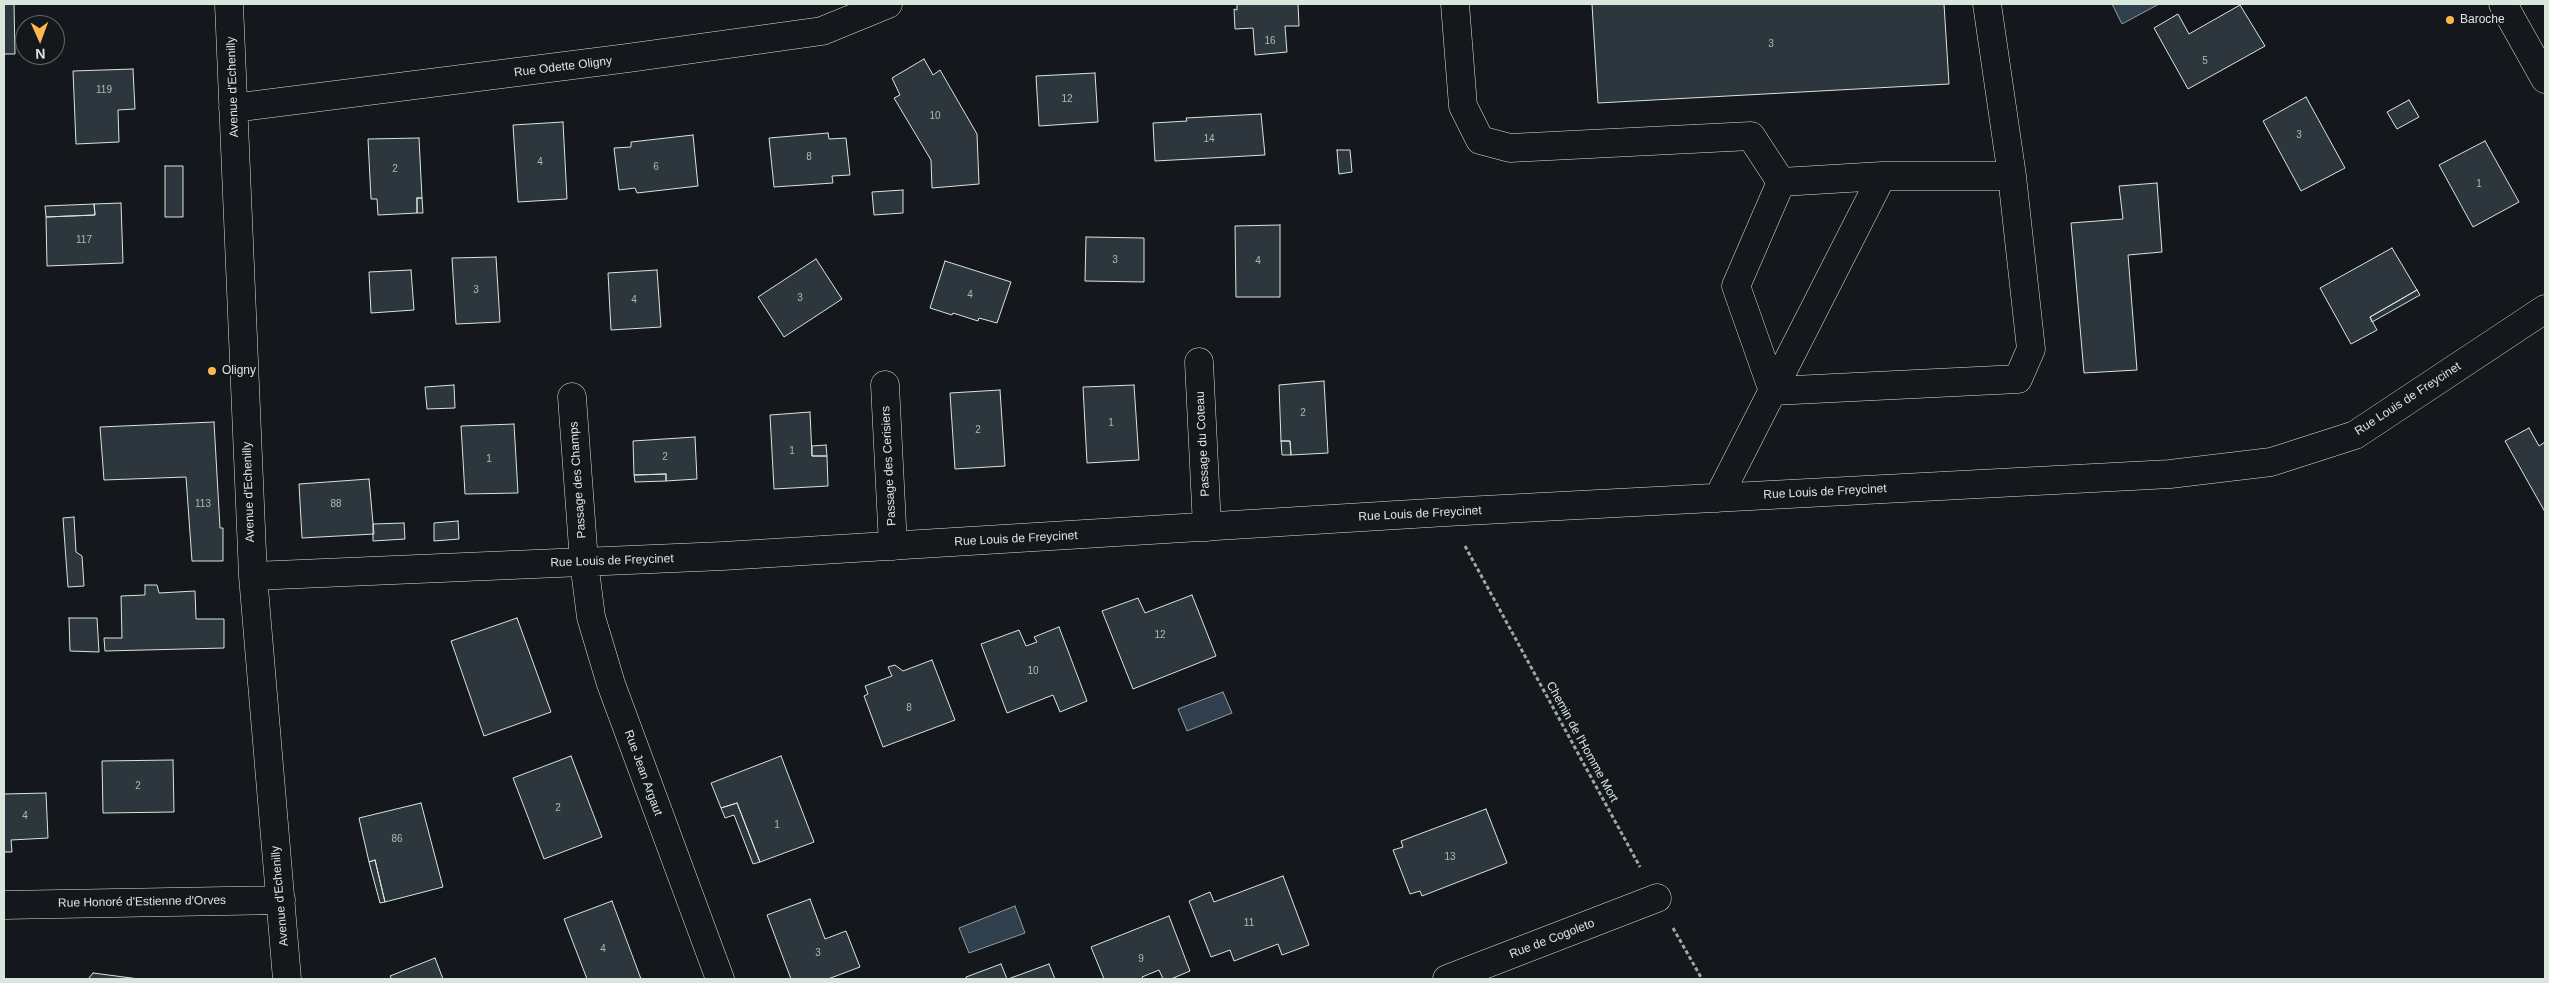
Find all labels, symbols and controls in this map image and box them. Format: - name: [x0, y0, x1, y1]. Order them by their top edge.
- place label: Baroche: [2460, 13, 2505, 27]
- marker: Baroche: [2444, 14, 2456, 26]
- north arrow: [15, 15, 65, 65]
- house number: 16: [1264, 35, 1276, 47]
- street label: Avenue d'Echenilly: [224, 36, 242, 138]
- house number: 3: [1768, 38, 1774, 50]
- text: N: [35, 46, 46, 62]
- street label: Rue Odette Oligny: [513, 54, 613, 80]
- house number: 5: [2202, 55, 2208, 67]
- house number: 119: [96, 84, 112, 96]
- house number: 12: [1061, 93, 1073, 105]
- house number: 10: [929, 110, 941, 122]
- house number: 3: [2296, 129, 2302, 141]
- house number: 14: [1203, 133, 1215, 145]
- house number: 8: [806, 151, 812, 163]
- house number: 4: [537, 156, 543, 168]
- house number: 6: [653, 161, 659, 173]
- house number: 2: [392, 163, 398, 175]
- house number: 1: [2476, 178, 2482, 190]
- house number: 117: [76, 234, 92, 246]
- house number: 3: [1112, 254, 1118, 266]
- house number: 4: [1255, 255, 1261, 267]
- house number: 3: [473, 284, 479, 296]
- house number: 4: [967, 289, 973, 301]
- house number: 3: [797, 292, 803, 304]
- house number: 4: [631, 294, 637, 306]
- street label: Rue Louis de Freycinet: [2352, 359, 2464, 439]
- place label: Oligny: [222, 364, 256, 378]
- marker: Oligny: [206, 365, 218, 377]
- street label: Passage du Coteau: [1193, 391, 1213, 497]
- street label: Passage des Cerisiers: [879, 406, 899, 526]
- house number: 2: [1300, 407, 1306, 419]
- house number: 1: [1108, 417, 1114, 429]
- street label: Passage des Champs: [567, 421, 589, 539]
- house number: 2: [975, 424, 981, 436]
- street label: Avenue d'Echenilly: [240, 441, 258, 543]
- house number: 1: [789, 445, 795, 457]
- house number: 2: [662, 451, 668, 463]
- house number: 1: [486, 453, 492, 465]
- street label: Rue Louis de Freycinet: [1763, 482, 1887, 502]
- house number: 113: [195, 498, 211, 510]
- house number: 88: [330, 498, 342, 510]
- street label: Rue Louis de Freycinet: [1358, 504, 1482, 524]
- street label: Rue Louis de Freycinet: [954, 529, 1078, 549]
- street label: Rue Louis de Freycinet: [550, 552, 674, 570]
- house number: 12: [1154, 629, 1166, 641]
- house number: 10: [1027, 665, 1039, 677]
- street label: Chemin de l'Homme Mort: [1543, 679, 1621, 805]
- house number: 8: [906, 702, 912, 714]
- street label: Rue Jean Argaut: [621, 728, 665, 818]
- house number: 2: [135, 780, 141, 792]
- house number: 2: [555, 802, 561, 814]
- house number: 4: [22, 810, 28, 822]
- house number: 1: [774, 819, 780, 831]
- house number: 86: [391, 833, 403, 845]
- street label: Avenue d'Echenilly: [268, 845, 292, 947]
- house number: 13: [1444, 851, 1456, 863]
- street label: Rue Honoré d'Estienne d'Orves: [58, 893, 226, 911]
- street label: Rue de Cogoleto: [1507, 916, 1597, 962]
- house number: 11: [1244, 917, 1254, 929]
- house number: 4: [600, 943, 606, 955]
- house number: 3: [815, 947, 821, 959]
- house number: 9: [1138, 953, 1144, 965]

